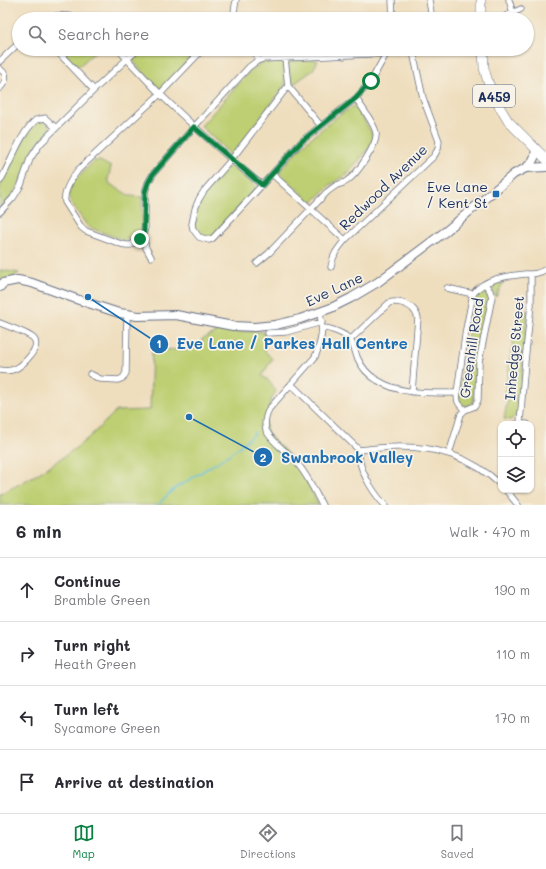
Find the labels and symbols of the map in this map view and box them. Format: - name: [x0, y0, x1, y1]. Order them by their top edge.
- route start: [362, 72, 380, 90]
- road number: A459: [473, 85, 515, 107]
- street label: Redwood Avenue: [335, 140, 431, 234]
- place label: Eve Lane / Kent St: [427, 177, 488, 212]
- marker: Eve Lane / Kent St: [491, 189, 501, 199]
- route end: [131, 230, 149, 248]
- street label: Eve Lane: [302, 267, 366, 311]
- street label: Inhedge Street: [500, 295, 528, 401]
- street label: Greenhill Road: [455, 297, 487, 399]
- callout: Eve Lane / Parkes Hall Centre: [149, 331, 416, 358]
- text: Eve Lane / Parkes Hall Centre: [176, 333, 408, 353]
- text: 1: [156, 335, 162, 351]
- callout: Swanbrook Valley: [253, 444, 421, 471]
- text: Swanbrook Valley: [281, 447, 413, 467]
- text: 2: [260, 449, 267, 465]

